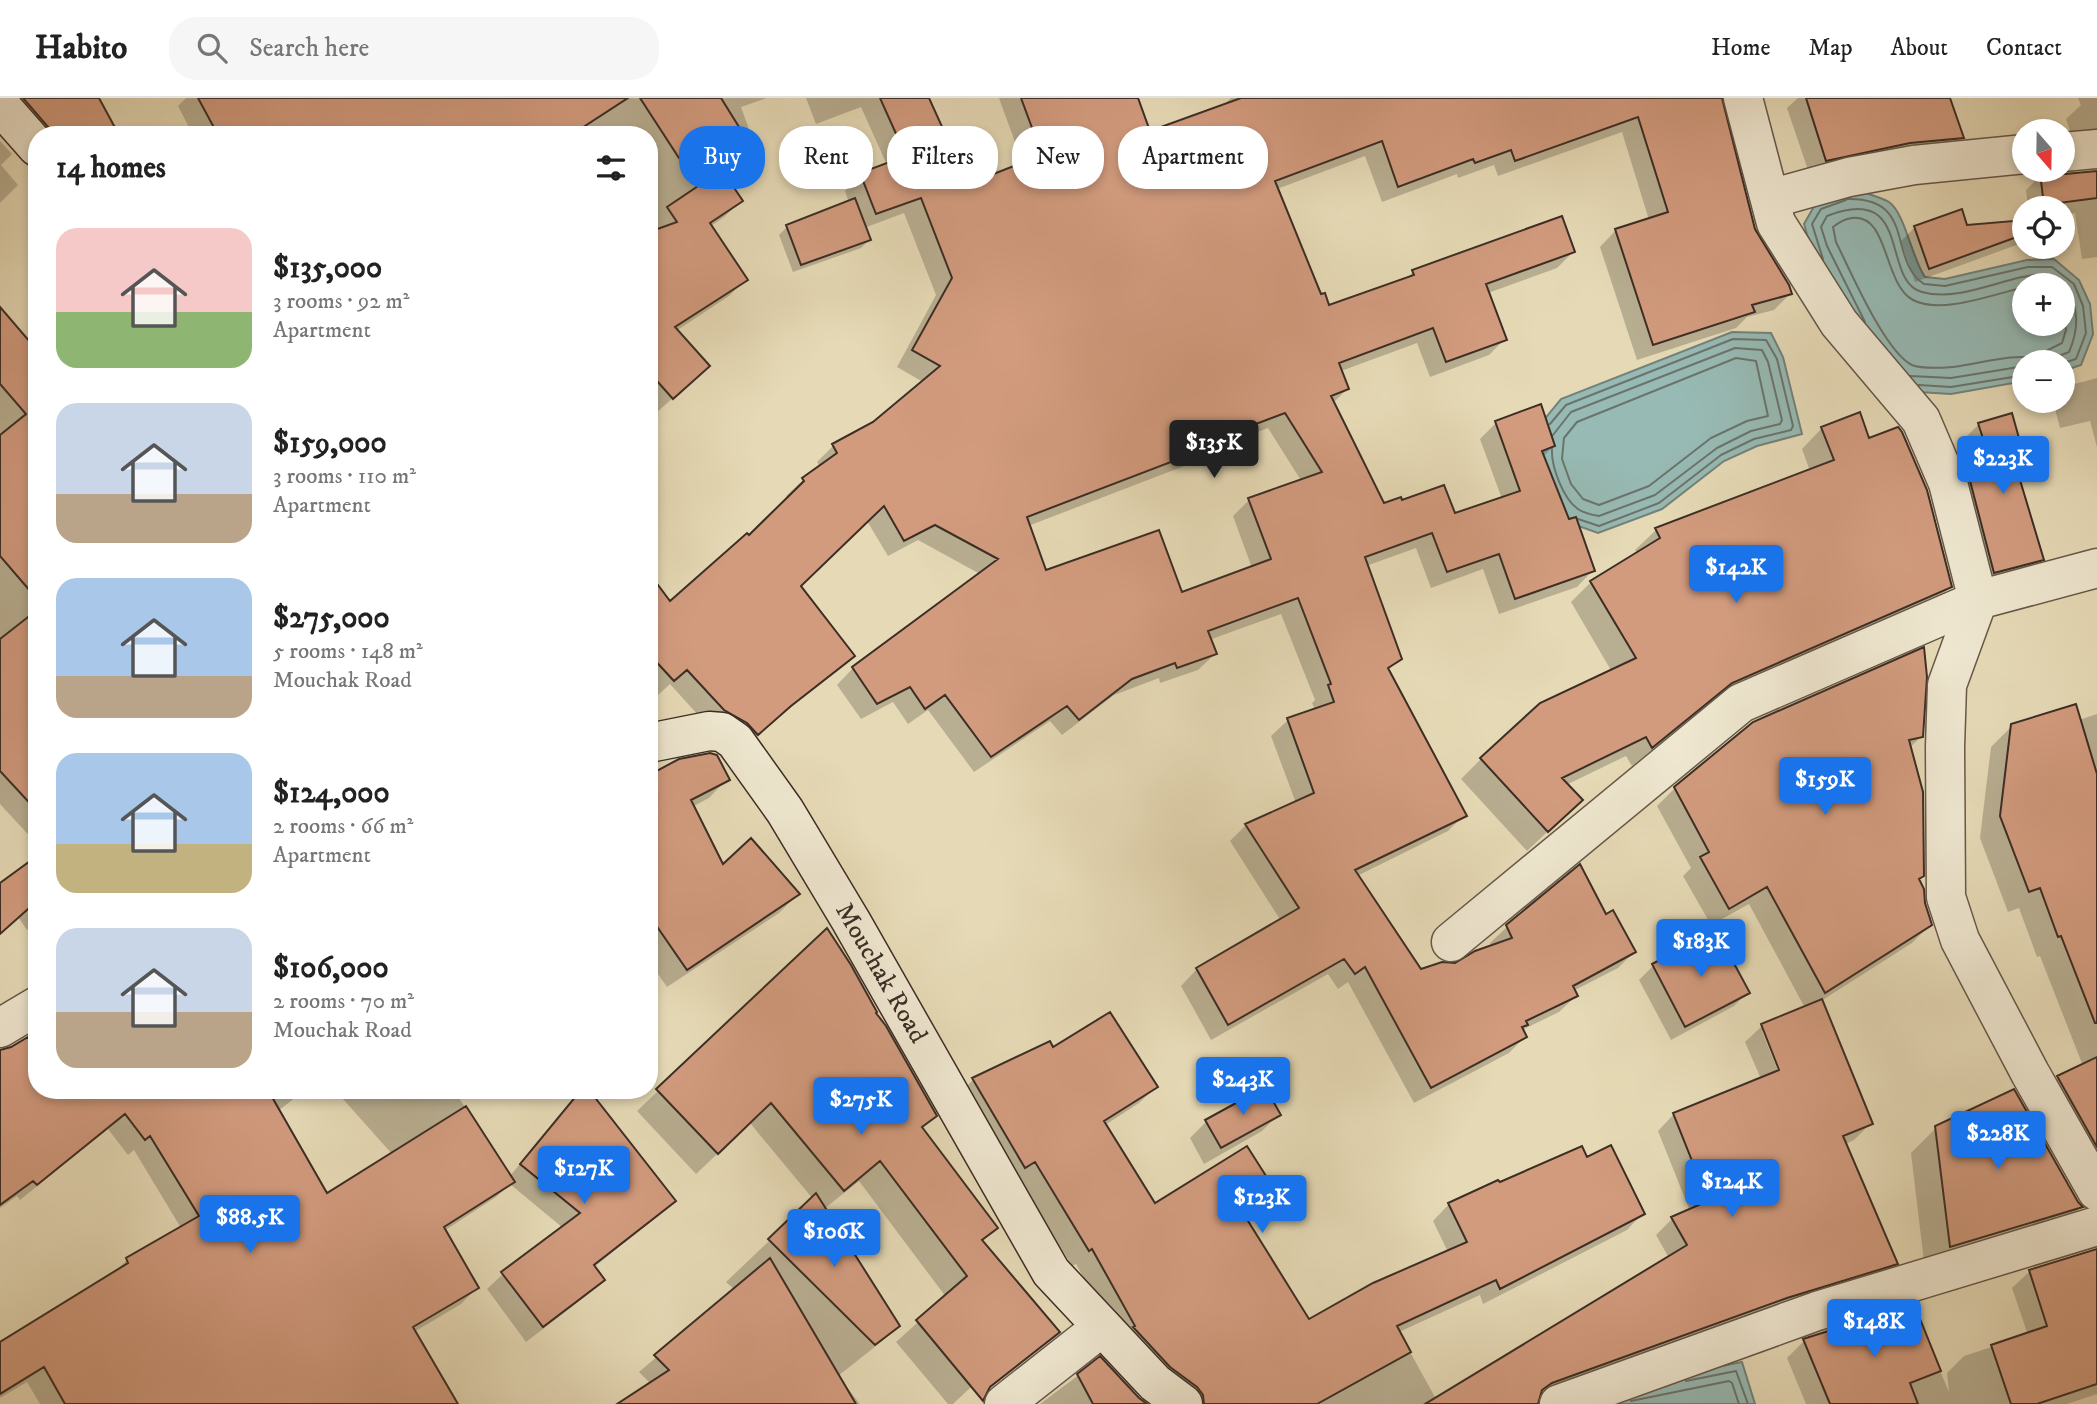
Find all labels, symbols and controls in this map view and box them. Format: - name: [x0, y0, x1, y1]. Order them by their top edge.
- search box: [169, 17, 659, 80]
- text: Habito: [35, 28, 127, 69]
- icon: search: [193, 29, 231, 67]
- text: Search here: [249, 32, 369, 65]
- text: Home: [1711, 33, 1770, 63]
- text: Map: [1808, 33, 1853, 63]
- text: About: [1891, 33, 1948, 63]
- text: Contact: [1986, 33, 2062, 63]
- north arrow: [2012, 119, 2076, 182]
- map controls: [2012, 119, 2075, 413]
- chip: Buy: [679, 126, 765, 189]
- chip: Rent: [779, 126, 873, 189]
- chip: Filters: [887, 126, 998, 189]
- chip: New: [1012, 126, 1104, 189]
- chip: Apartment: [1118, 126, 1268, 189]
- icon: filters: [592, 149, 630, 187]
- text: 14 homes: [56, 150, 166, 187]
- button: locate: [2012, 196, 2075, 259]
- text: $135,000: [273, 250, 382, 287]
- icon: home: [112, 256, 196, 340]
- button: +: [2012, 273, 2075, 336]
- text: 3 rooms · 92 m²: [273, 287, 410, 316]
- text: Apartment: [273, 316, 371, 345]
- button: −: [2012, 350, 2075, 413]
- pin: $135K: [1165, 420, 1263, 480]
- text: $159,000: [273, 425, 387, 462]
- text: $135K: [1185, 428, 1243, 457]
- icon: home: [112, 431, 196, 515]
- pin: $223K: [1954, 436, 2052, 496]
- text: $223K: [1973, 444, 2033, 473]
- text: 3 rooms · 110 m²: [273, 462, 416, 491]
- text: Apartment: [273, 491, 371, 520]
- pin: $142K: [1687, 546, 1785, 605]
- text: $142K: [1705, 553, 1767, 582]
- text: $275,000: [273, 600, 390, 637]
- icon: home: [112, 606, 196, 690]
- text: 5 rooms · 148 m²: [273, 637, 423, 666]
- text: Mouchak Road: [273, 666, 412, 695]
- pin: $159K: [1776, 758, 1874, 817]
- text: $159K: [1795, 765, 1855, 794]
- text: $124,000: [273, 775, 390, 812]
- icon: home: [112, 781, 196, 865]
- text: 2 rooms · 66 m²: [273, 812, 413, 841]
- text: Apartment: [273, 841, 371, 870]
- street label: Mouchak Road: [828, 897, 934, 1049]
- pin: $183K: [1652, 920, 1750, 979]
- text: $183K: [1672, 927, 1730, 956]
- text: $106,000: [273, 950, 389, 987]
- icon: home: [112, 956, 196, 1040]
- text: 2 rooms · 70 m²: [273, 987, 414, 1016]
- text: Mouchak Road: [273, 1016, 412, 1045]
- pin: $243K: [1194, 1058, 1292, 1117]
- text: $243K: [1212, 1065, 1274, 1094]
- pin: $275K: [812, 1077, 910, 1137]
- text: $275K: [830, 1085, 892, 1114]
- pin: $228K: [1949, 1112, 2047, 1171]
- text: $228K: [1967, 1119, 2029, 1148]
- pin: $127K: [535, 1146, 633, 1206]
- text: $127K: [554, 1154, 614, 1183]
- pin: $124K: [1683, 1160, 1781, 1219]
- text: $124K: [1701, 1167, 1763, 1196]
- pin: $123K: [1213, 1176, 1311, 1235]
- text: $123K: [1233, 1183, 1291, 1212]
- pin: $88.5K: [193, 1196, 307, 1255]
- text: $88.5K: [216, 1203, 284, 1232]
- pin: $106K: [785, 1210, 883, 1269]
- text: $106K: [803, 1217, 865, 1246]
- pin: $148K: [1825, 1300, 1923, 1359]
- text: $148K: [1843, 1307, 1905, 1336]

